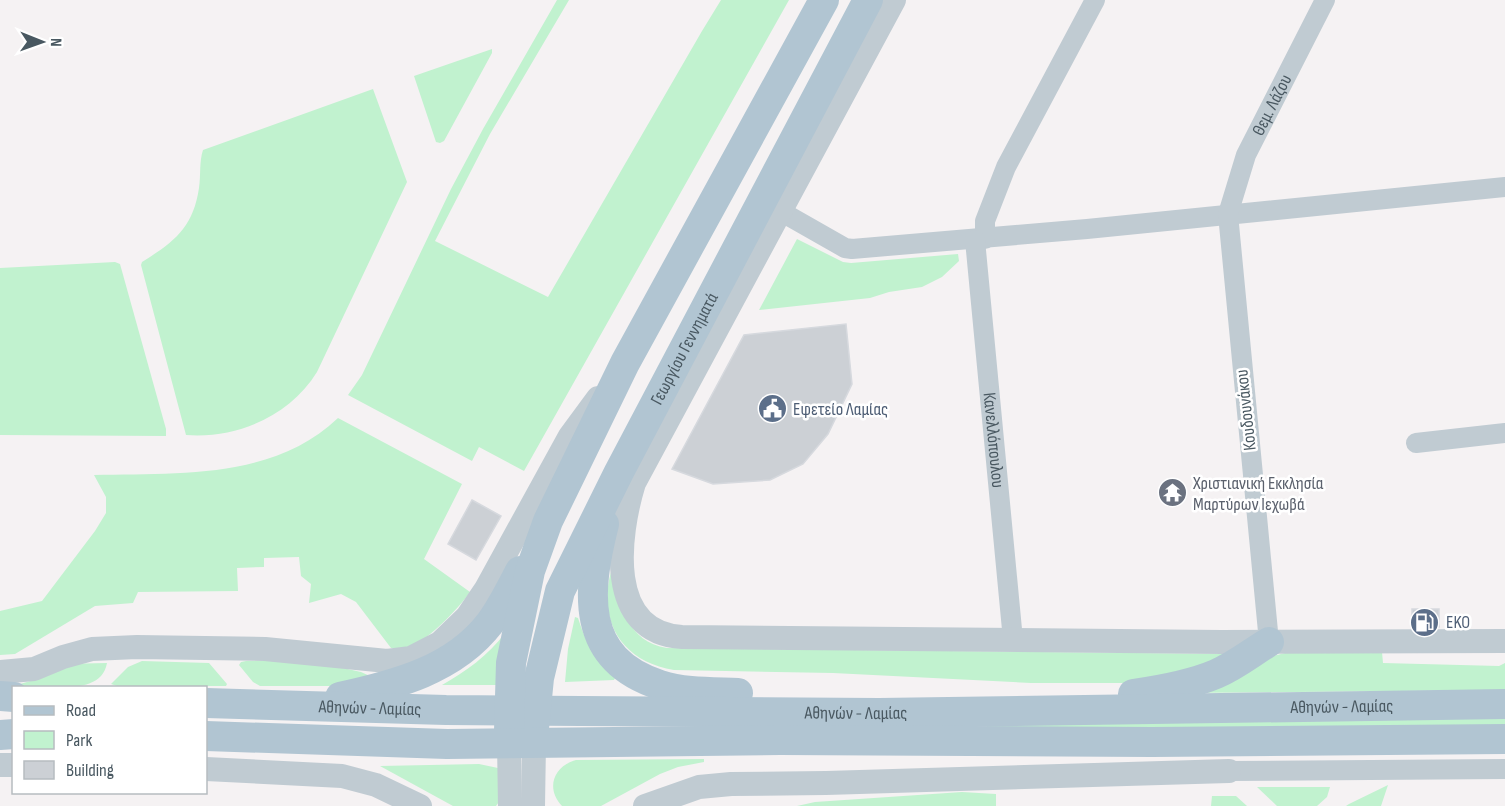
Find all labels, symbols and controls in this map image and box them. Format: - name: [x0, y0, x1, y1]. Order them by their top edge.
- north arrow: [12, 12, 72, 72]
- text: N: [46, 38, 65, 47]
- street label: Θεμ. Λάζου: [1247, 71, 1296, 139]
- street label: Γεωργίου Γεννηματά: [646, 289, 722, 408]
- street label: Κουδουνάκου: [1231, 368, 1261, 452]
- street label: Κανελλόπουλου: [979, 391, 1009, 489]
- public building icon: Εφετείο Λαμίας: [756, 393, 788, 425]
- place label: Εφετείο Λαμίας: [793, 399, 888, 420]
- place label: Χριστιανική Εκκλησία Μαρτύρων Ιεχωβά: [1192, 473, 1324, 515]
- temple icon: Χριστιανική Εκκλησία Μαρτύρων Ιεχωβά: [1156, 477, 1188, 509]
- fuel station icon: EKO: [1409, 606, 1441, 638]
- place label: EKO: [1446, 612, 1470, 633]
- legend: [12, 686, 207, 794]
- street label: Αθηνών - Λαμίας: [1289, 695, 1393, 718]
- street label: Αθηνών - Λαμίας: [317, 696, 422, 720]
- text: Road: [66, 700, 96, 721]
- street label: Αθηνών - Λαμίας: [803, 702, 907, 724]
- text: Park: [66, 730, 92, 751]
- text: Building: [66, 760, 114, 781]

